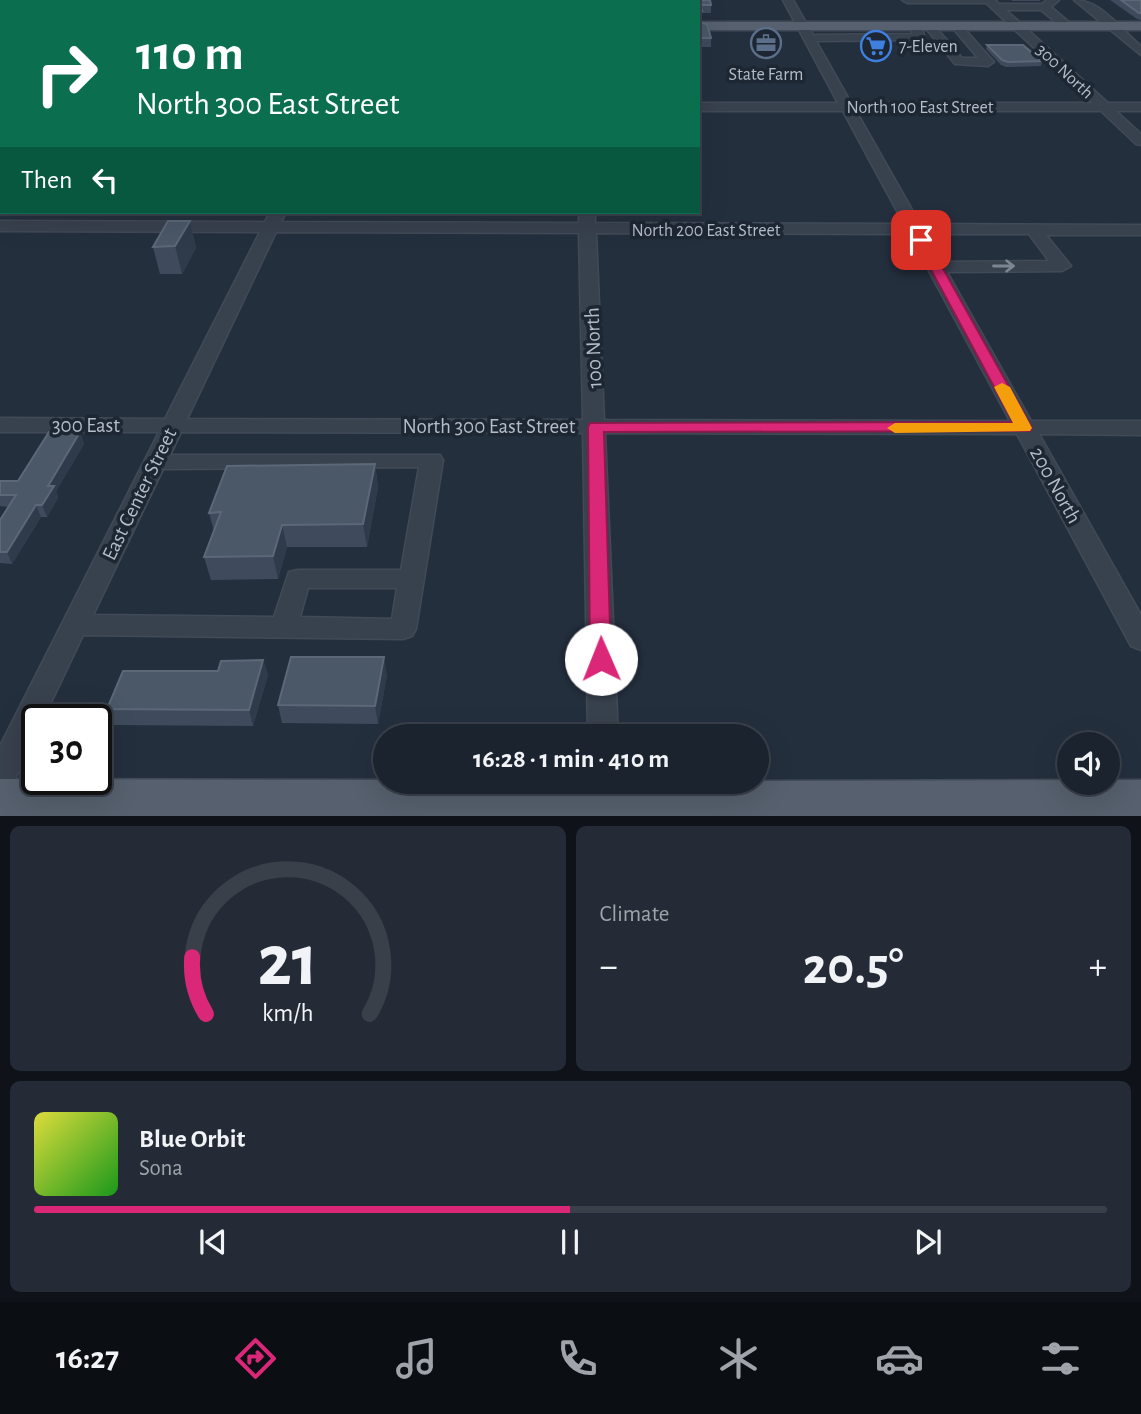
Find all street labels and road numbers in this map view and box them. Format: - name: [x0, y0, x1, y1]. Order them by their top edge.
- street label: 300 North: [1032, 41, 1096, 102]
- street label: North 100 East Street: [846, 99, 994, 117]
- street label: North 200 East Street: [631, 222, 781, 240]
- street label: 100 North: [582, 307, 605, 389]
- street label: 300 East: [52, 415, 120, 436]
- street label: North 300 East Street: [403, 416, 576, 437]
- street label: East Center Street: [98, 425, 181, 564]
- street label: 200 North: [1026, 444, 1085, 527]

